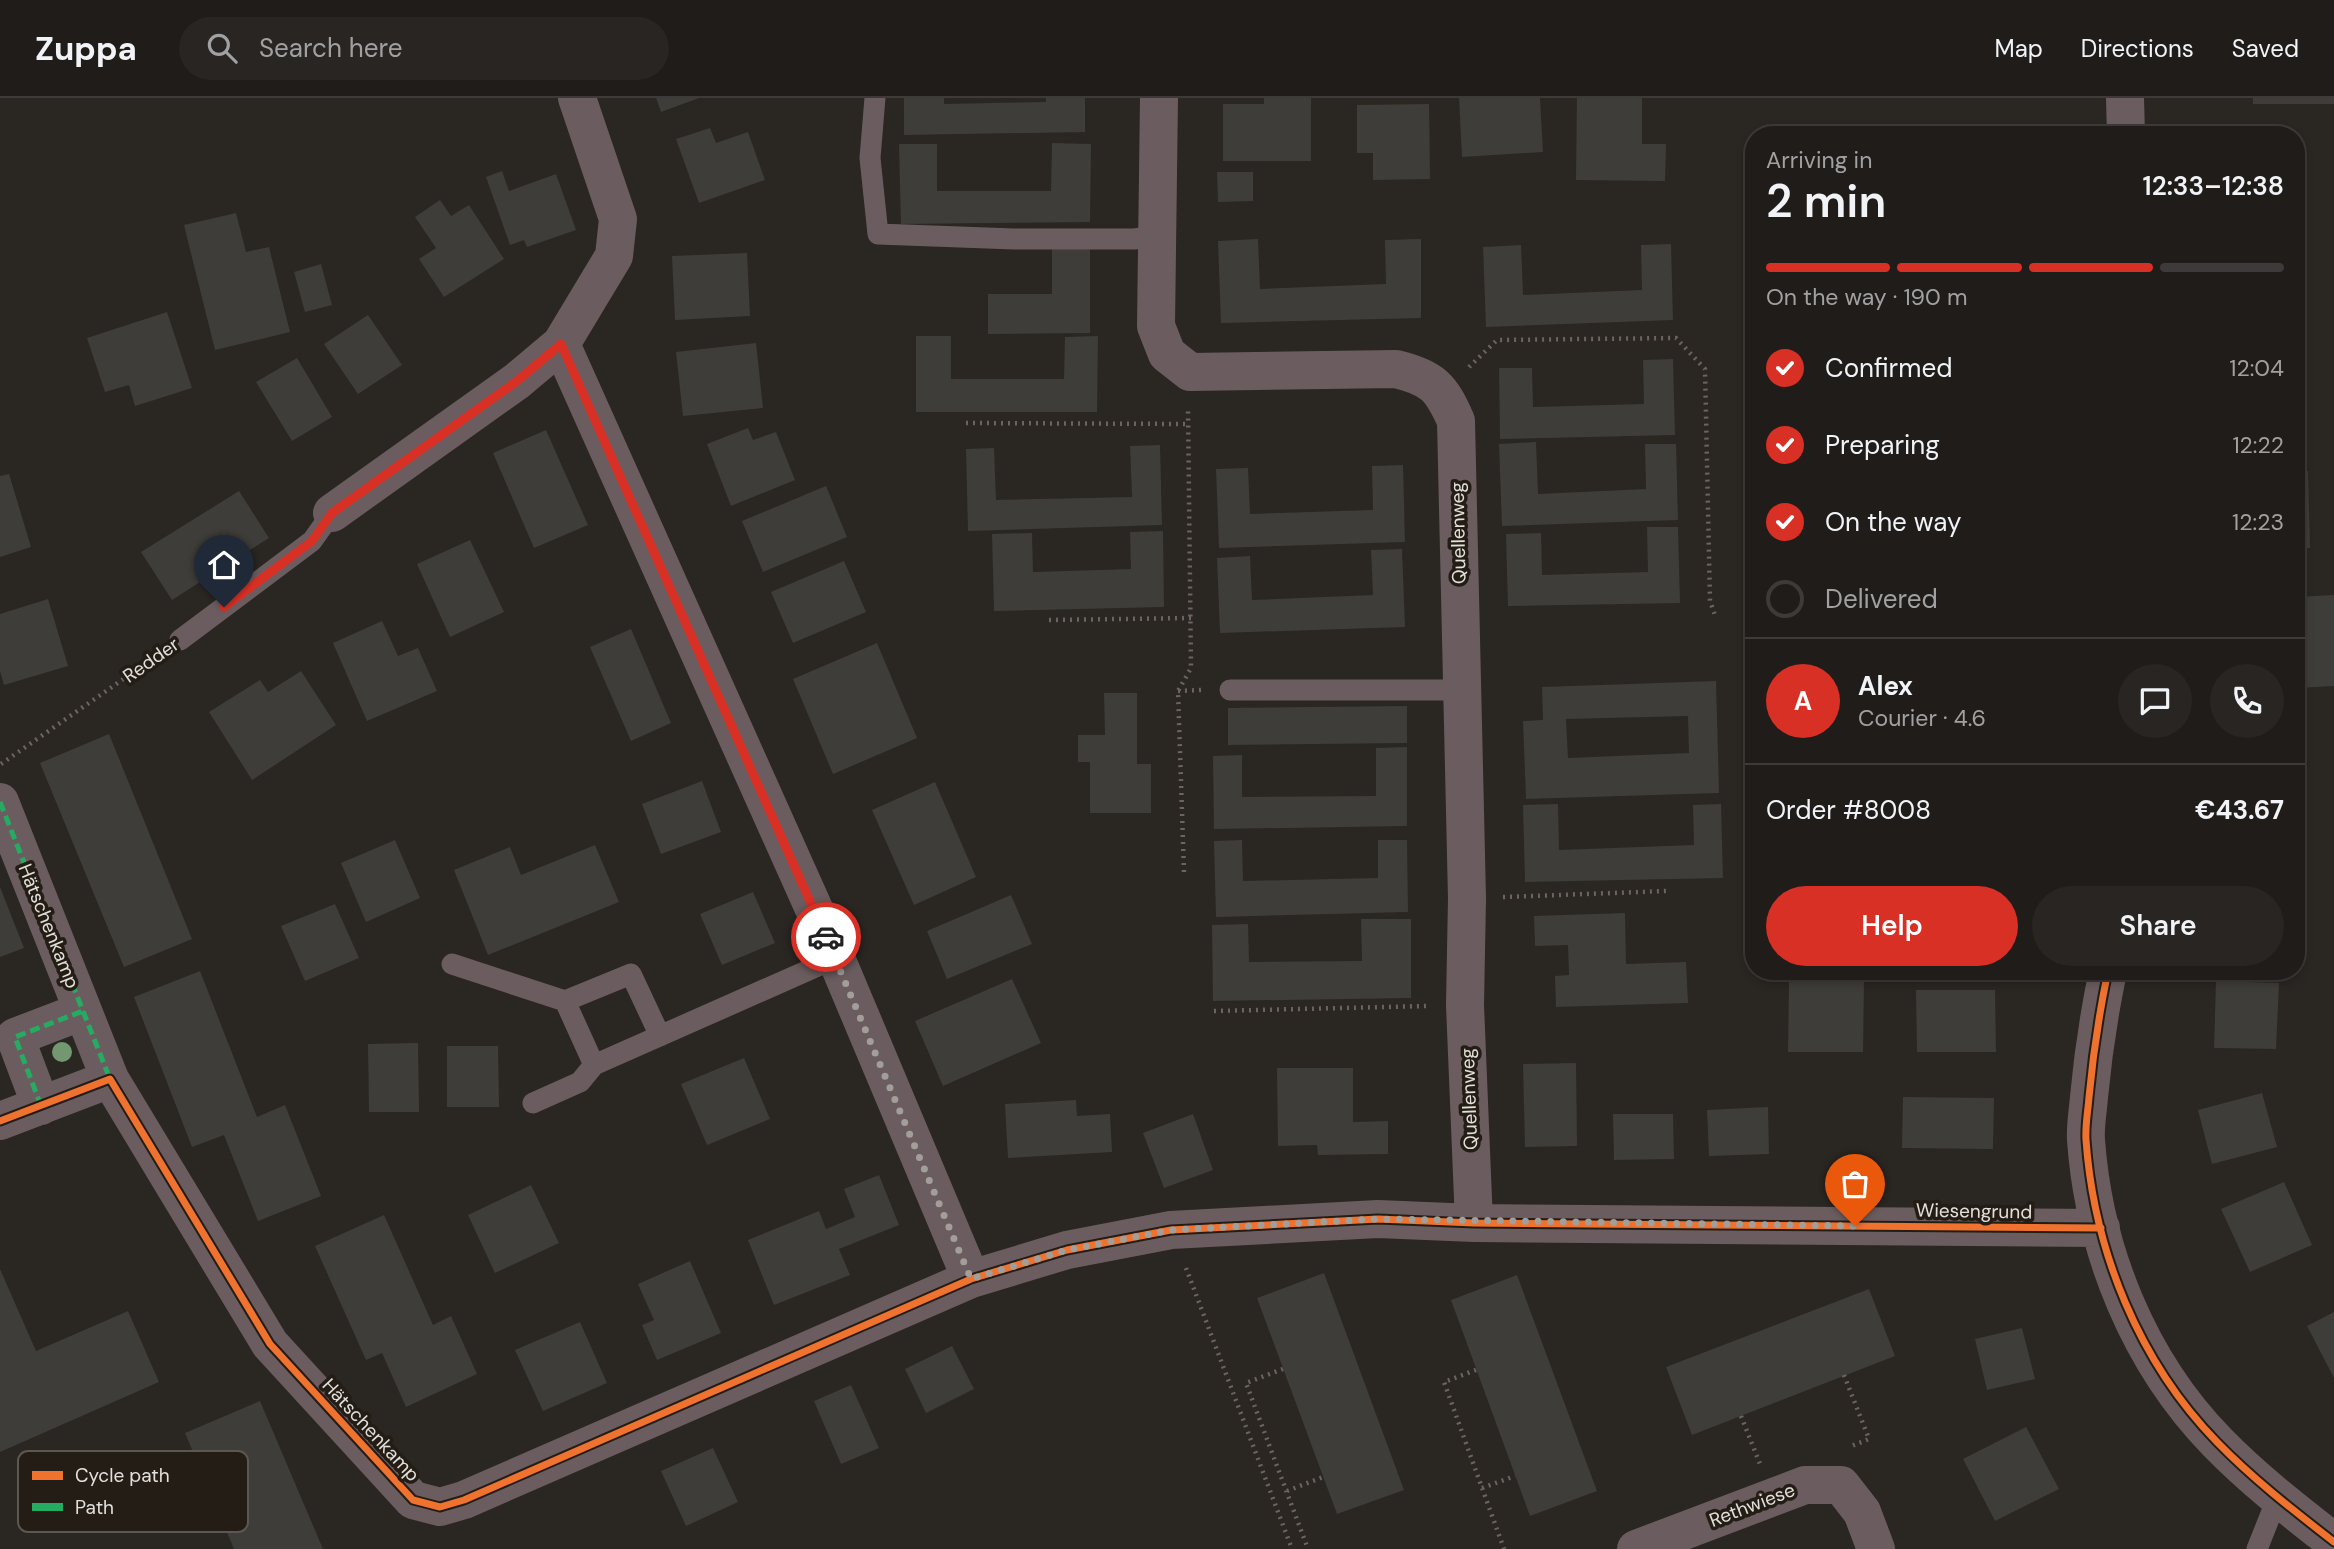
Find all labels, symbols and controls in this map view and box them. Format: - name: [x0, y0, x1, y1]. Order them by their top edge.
- search box: [179, 17, 669, 80]
- text: Zuppa: [35, 27, 137, 70]
- icon: search: [203, 29, 241, 67]
- text: Search here: [259, 31, 402, 65]
- text: Map: [1995, 33, 2043, 64]
- text: Directions: [2081, 33, 2194, 64]
- text: Saved: [2232, 33, 2299, 64]
- text: Arriving in: [1766, 145, 1872, 175]
- text: 12:33–12:38: [2143, 169, 2284, 203]
- text: 2 min: [1766, 171, 1886, 231]
- text: On the way · 190 m: [1766, 282, 1967, 312]
- icon: check: [1766, 349, 1804, 387]
- text: Confirmed: [1825, 351, 1952, 385]
- text: 12:04: [2229, 353, 2284, 383]
- icon: check: [1766, 426, 1804, 464]
- text: Preparing: [1825, 428, 1940, 462]
- text: 12:22: [2232, 430, 2284, 460]
- street label: Quellenweg: [1445, 481, 1471, 584]
- icon: check: [1766, 503, 1804, 541]
- text: On the way: [1825, 505, 1961, 539]
- text: 12:23: [2232, 507, 2284, 537]
- pin: [194, 535, 254, 607]
- icon: home: [205, 546, 243, 584]
- text: Delivered: [1825, 582, 1938, 616]
- street label: Redder: [118, 632, 184, 688]
- button: chat: [2118, 664, 2192, 738]
- button: phone: [2210, 664, 2284, 738]
- text: Alex: [1858, 669, 1913, 703]
- text: A: [1794, 684, 1812, 718]
- text: Courier · 4.6: [1858, 703, 1986, 733]
- text: Order #8008: [1766, 793, 1931, 827]
- text: €43.67: [2195, 793, 2284, 827]
- street label: Hätschenkamp: [13, 860, 85, 992]
- button: Help: [1766, 886, 2018, 966]
- button: Share: [2032, 886, 2284, 966]
- courier: [791, 902, 861, 972]
- icon: car: [807, 918, 845, 956]
- street label: Quellenweg: [1455, 1047, 1483, 1150]
- pin: [1825, 1154, 1885, 1226]
- icon: bag: [1836, 1165, 1874, 1203]
- street label: Wiesengrund: [1916, 1197, 2032, 1225]
- street label: Hätschenkamp: [317, 1373, 425, 1487]
- legend: [18, 1451, 248, 1532]
- text: Cycle path: [75, 1463, 170, 1488]
- street label: Rethwiese: [1706, 1477, 1798, 1533]
- text: Path: [75, 1495, 114, 1520]

